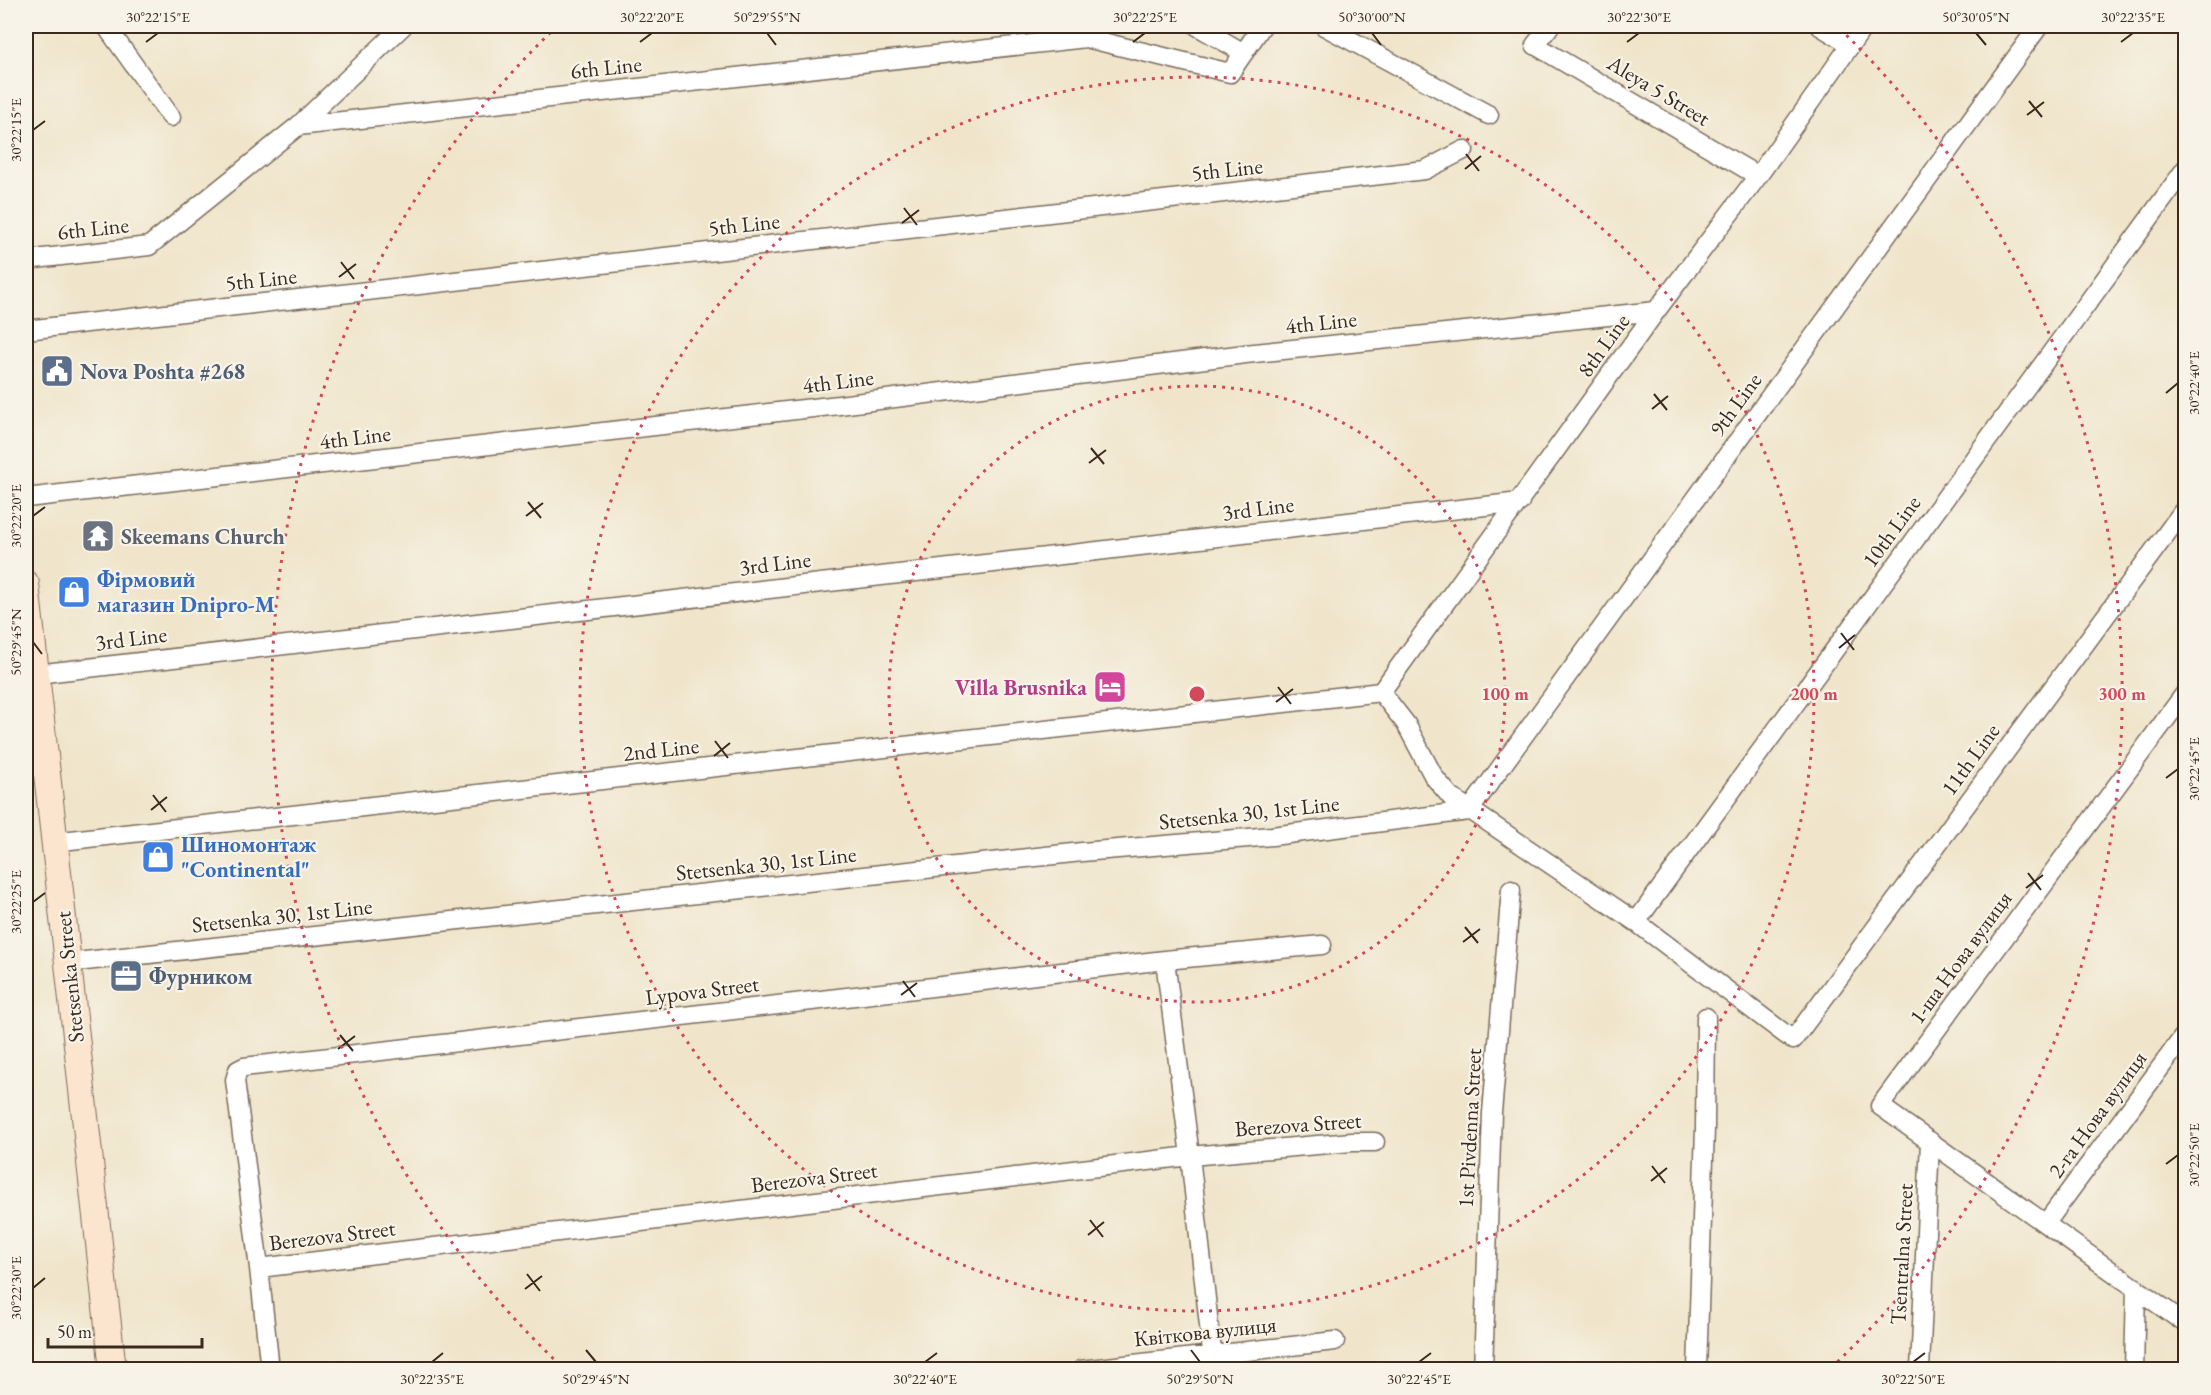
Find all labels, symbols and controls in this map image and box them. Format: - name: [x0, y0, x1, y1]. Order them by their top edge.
- text: 30°22'15"E: [126, 7, 191, 26]
- text: 30°22'20"E: [620, 7, 685, 26]
- text: 50°29'55"N: [733, 7, 801, 26]
- text: 30°22'25"E: [1113, 7, 1178, 26]
- text: 50°30'00"N: [1338, 7, 1406, 26]
- text: 30°22'30"E: [1607, 7, 1672, 26]
- text: 50°30'05"N: [1942, 7, 2010, 26]
- text: 30°22'35"E: [2101, 7, 2166, 26]
- street label: Aleya 5 Street: [1601, 48, 1716, 132]
- street label: 6th Line: [569, 49, 644, 86]
- text: 30°22'15"E: [6, 97, 25, 162]
- street label: 5th Line: [1190, 151, 1265, 188]
- street label: 5th Line: [707, 206, 782, 243]
- street label: 6th Line: [56, 210, 131, 247]
- street label: 5th Line: [224, 261, 299, 298]
- street label: 4th Line: [1284, 304, 1359, 341]
- street label: 8th Line: [1571, 307, 1636, 383]
- text: 30°22'40"E: [2184, 350, 2203, 415]
- public building icon: Nova Poshta #268: [39, 353, 75, 389]
- place label: Nova Poshta #268: [80, 357, 245, 386]
- street label: 4th Line: [801, 363, 876, 400]
- street label: 9th Line: [1703, 366, 1768, 442]
- street label: 4th Line: [318, 419, 393, 456]
- text: 30°22'20"E: [6, 483, 25, 548]
- street label: 10th Line: [1856, 489, 1928, 573]
- street label: 3rd Line: [1221, 490, 1296, 527]
- temple icon: Skeemans Church: [80, 518, 116, 554]
- place label: Skeemans Church: [121, 522, 285, 551]
- street label: 3rd Line: [738, 545, 813, 582]
- place label: Фірмовий магазин Dnipro-M: [97, 565, 275, 619]
- shop icon: Фірмовий магазин Dnipro-M: [56, 574, 92, 610]
- text: 50°29'45"N: [6, 608, 25, 676]
- street label: 3rd Line: [94, 620, 169, 657]
- hotel icon: Villa Brusnika: [1092, 669, 1128, 705]
- place label: Villa Brusnika: [955, 673, 1087, 702]
- text: 100 m: [1481, 682, 1529, 705]
- text: 200 m: [1790, 682, 1838, 705]
- text: 300 m: [2098, 682, 2146, 705]
- centre of rings: [1187, 684, 1207, 704]
- street label: 11th Line: [1935, 717, 2007, 801]
- street label: 2nd Line: [622, 731, 701, 768]
- text: 30°22'45"E: [2184, 736, 2203, 801]
- street label: Stetsenka 30, 1st Line: [1157, 789, 1341, 836]
- place label: Шиномонтаж "Continental": [181, 830, 317, 884]
- shop icon: Шиномонтаж "Continental": [140, 839, 176, 875]
- street label: Stetsenka 30, 1st Line: [674, 840, 858, 887]
- text: 30°22'25"E: [6, 869, 25, 934]
- street label: 1-ша Нова вулиця: [1902, 885, 2019, 1030]
- street label: Stetsenka 30, 1st Line: [190, 892, 374, 939]
- street label: Stetsenka Street: [48, 910, 91, 1044]
- office icon: Фурником: [108, 958, 144, 994]
- place label: Фурником: [149, 962, 253, 991]
- street label: Lypova Street: [644, 969, 761, 1012]
- street label: 2-га Нова вулиця: [2042, 1045, 2153, 1184]
- street label: 1st Pivdenna Street: [1451, 1047, 1488, 1209]
- street label: Berezova Street: [1234, 1106, 1363, 1143]
- text: 30°22'50"E: [2184, 1122, 2203, 1187]
- street label: Berezova Street: [749, 1155, 879, 1200]
- street label: Tsentralna Street: [1883, 1183, 1920, 1325]
- street label: Berezova Street: [267, 1213, 397, 1258]
- text: 30°22'30"E: [6, 1255, 25, 1320]
- street label: Квіткова вулиця: [1132, 1310, 1278, 1353]
- scale bar: [48, 1311, 202, 1349]
- text: 50 m: [57, 1320, 92, 1343]
- text: 30°22'35"E: [400, 1369, 465, 1388]
- text: 50°29'45"N: [562, 1369, 630, 1388]
- text: 30°22'40"E: [893, 1369, 958, 1388]
- text: 50°29'50"N: [1166, 1369, 1234, 1388]
- text: 30°22'45"E: [1387, 1369, 1452, 1388]
- text: 30°22'50"E: [1881, 1369, 1946, 1388]

